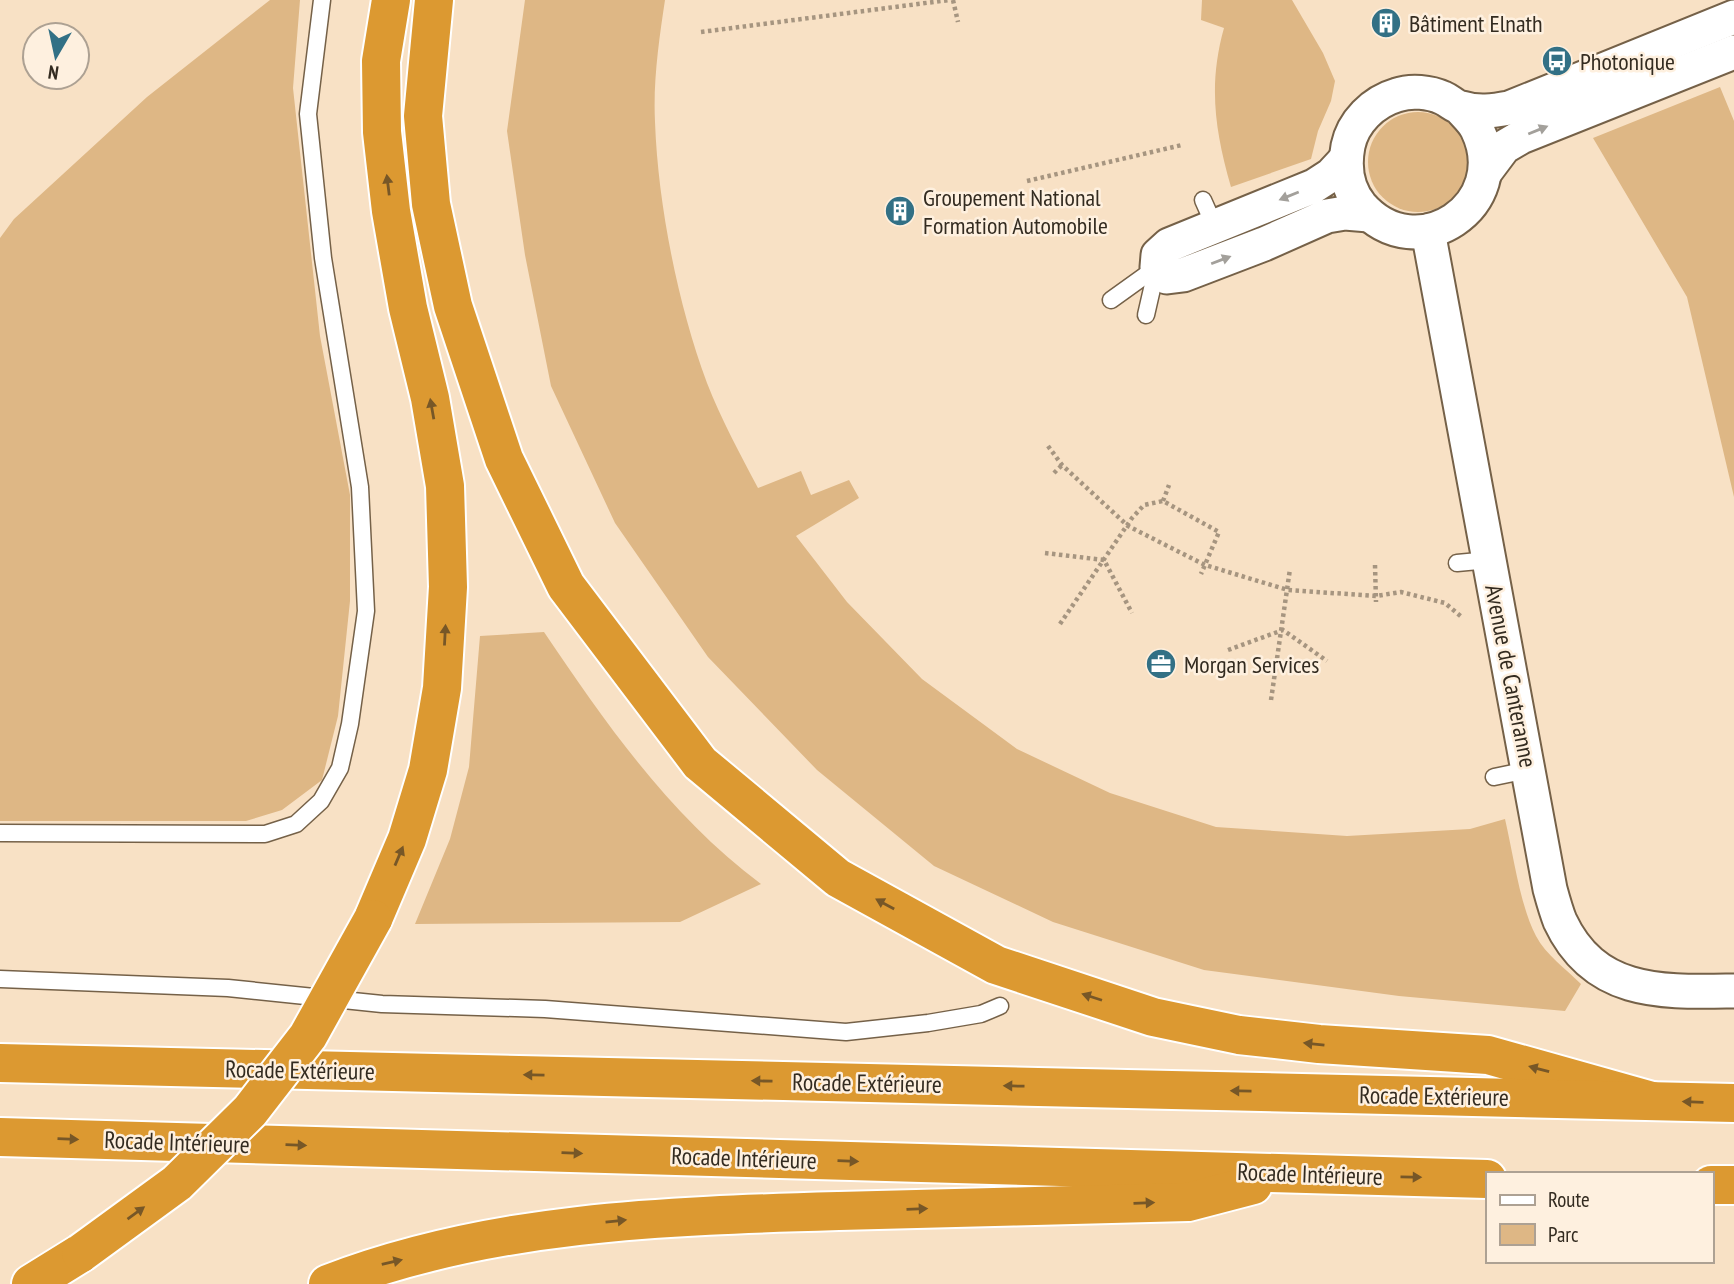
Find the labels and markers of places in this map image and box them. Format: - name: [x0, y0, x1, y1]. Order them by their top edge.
- building icon: Bâtiment Elnath: [1369, 6, 1403, 40]
- place label: Bâtiment Elnath: [1409, 8, 1543, 39]
- bus stop icon: Photonique: [1540, 44, 1574, 78]
- place label: Photonique: [1580, 46, 1675, 77]
- place label: Groupement National Formation Automobile: [923, 182, 1108, 241]
- building icon: Groupement National Formation Automobile: [883, 194, 917, 228]
- office icon: Morgan Services: [1144, 647, 1178, 681]
- place label: Morgan Services: [1184, 649, 1319, 680]

